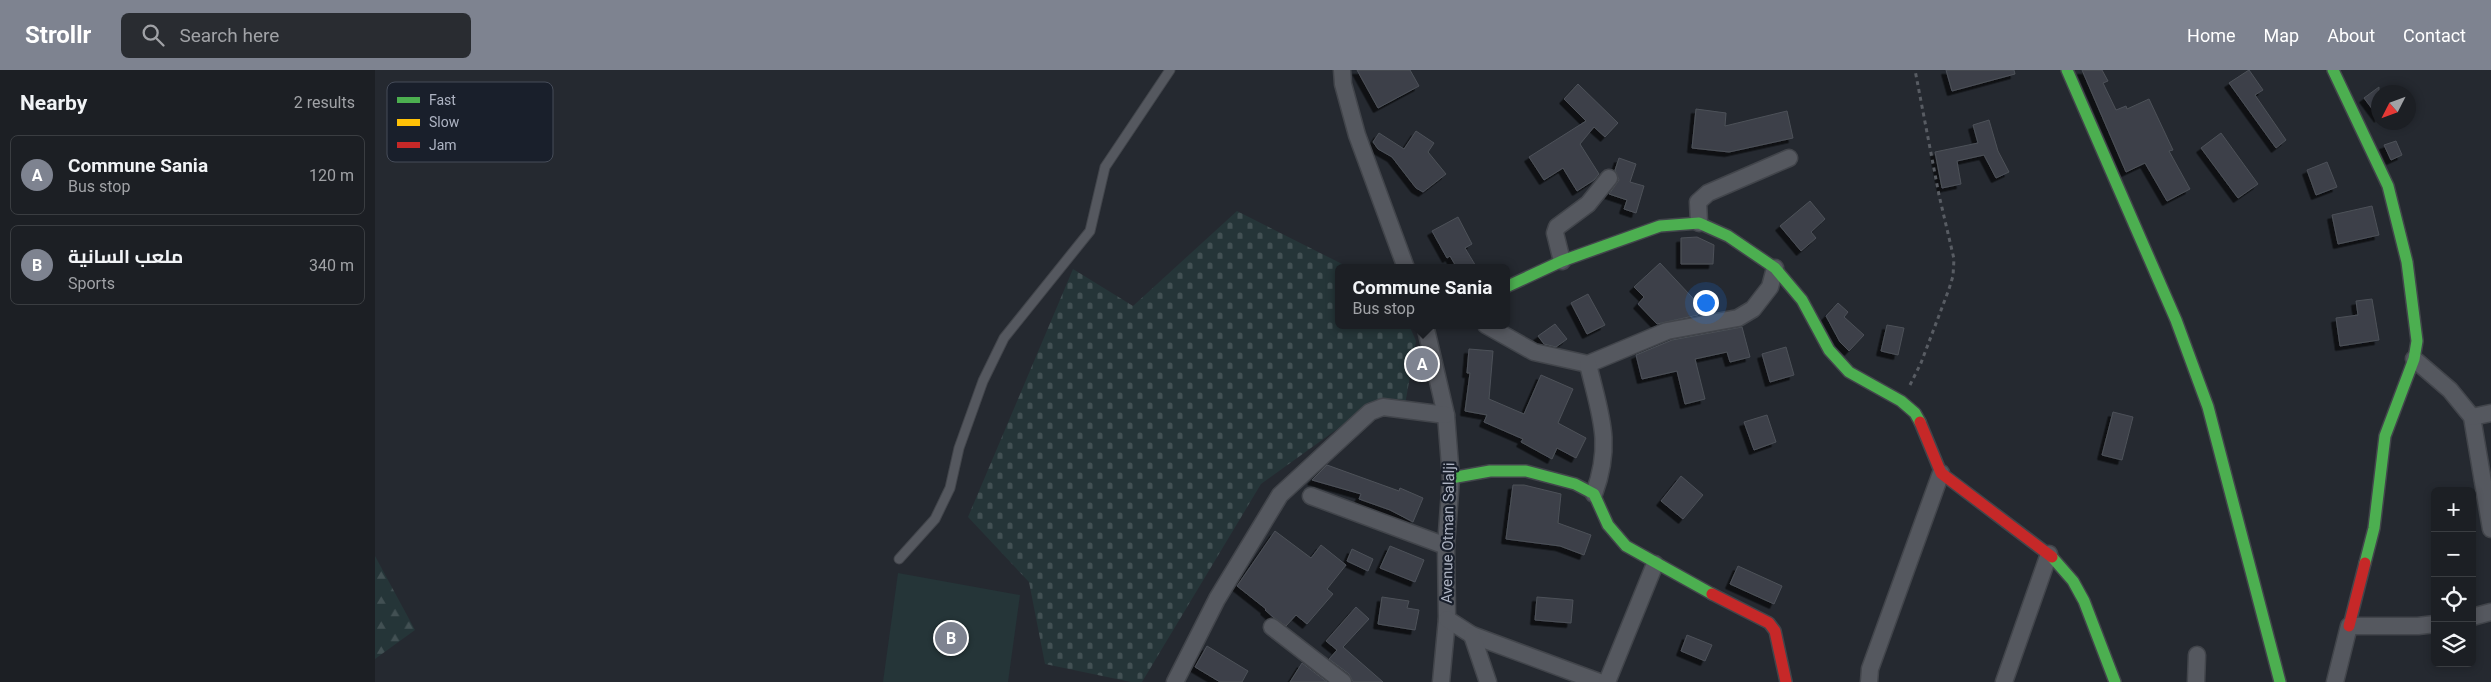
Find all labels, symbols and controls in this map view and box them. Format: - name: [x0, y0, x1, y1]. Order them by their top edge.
- search box: [121, 13, 471, 58]
- text: Strollr: [25, 21, 91, 49]
- icon: search: [139, 21, 167, 49]
- text: Search here: [179, 24, 279, 47]
- text: Home: [2187, 25, 2236, 46]
- text: Map: [2264, 25, 2299, 46]
- text: About: [2327, 25, 2375, 46]
- text: Contact: [2403, 25, 2466, 46]
- legend: [387, 82, 553, 162]
- north arrow: [2371, 85, 2416, 130]
- text: Nearby: [20, 91, 87, 115]
- text: Fast: [429, 92, 456, 108]
- text: 2 results: [294, 93, 355, 112]
- text: Slow: [429, 114, 460, 130]
- text: Jam: [429, 137, 457, 153]
- text: Commune Sania: [68, 154, 208, 177]
- text: A: [32, 166, 42, 185]
- text: 120 m: [309, 166, 354, 185]
- text: Bus stop: [68, 177, 130, 196]
- text: ملعب السانية: [68, 245, 183, 268]
- text: B: [32, 256, 42, 275]
- text: 340 m: [309, 256, 354, 275]
- popup: [1335, 264, 1510, 329]
- text: Sports: [68, 274, 115, 293]
- text: Commune Sania: [1352, 276, 1493, 299]
- your location: [1693, 290, 1719, 316]
- text: Bus stop: [1352, 299, 1415, 318]
- pin: A: [1406, 345, 1438, 383]
- street label: Avenue Otman Salalji: [1438, 462, 1458, 604]
- map controls: [2431, 487, 2476, 667]
- button: +: [2431, 487, 2476, 532]
- button: −: [2431, 532, 2476, 577]
- button: locate: [2431, 577, 2476, 622]
- pin: B: [935, 619, 967, 657]
- button: layers: [2431, 622, 2476, 667]

